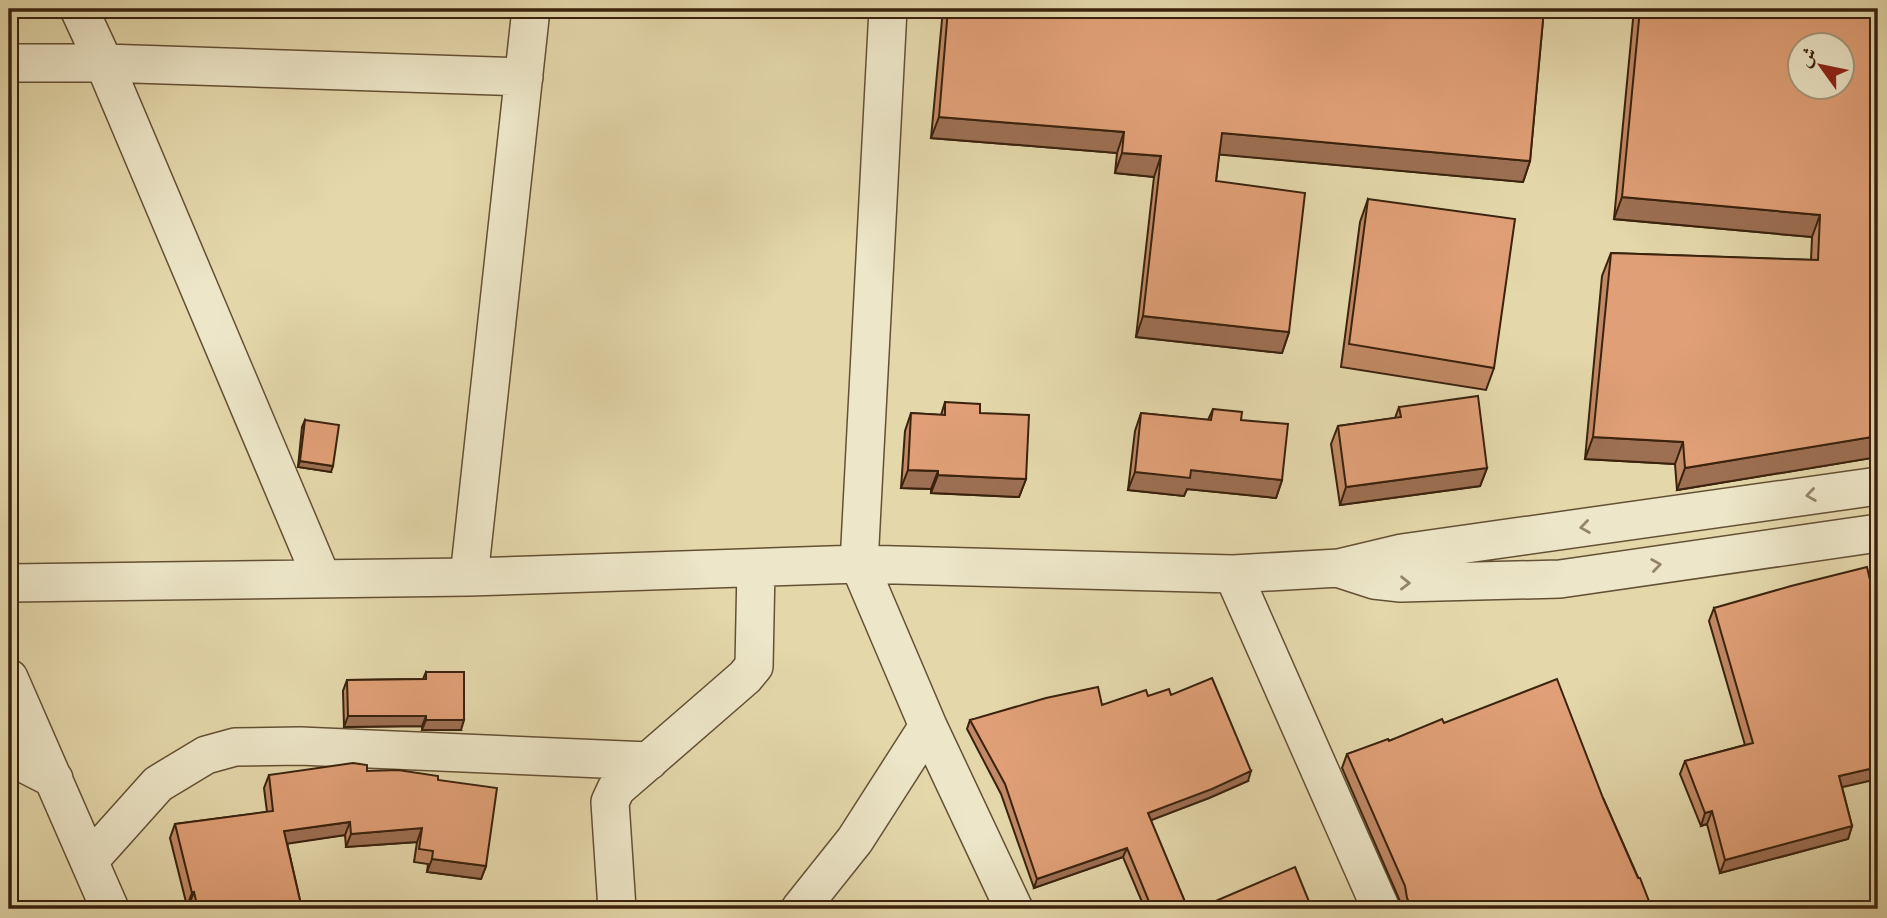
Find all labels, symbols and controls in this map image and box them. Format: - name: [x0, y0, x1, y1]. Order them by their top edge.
- north arrow: [1786, 32, 1856, 102]
- text: ش: [1792, 43, 1823, 72]
- one-way arrow: [1805, 488, 1817, 503]
- one-way arrow: [1580, 520, 1591, 535]
- one-way arrow: [1650, 558, 1662, 573]
- one-way arrow: [1400, 575, 1411, 591]

